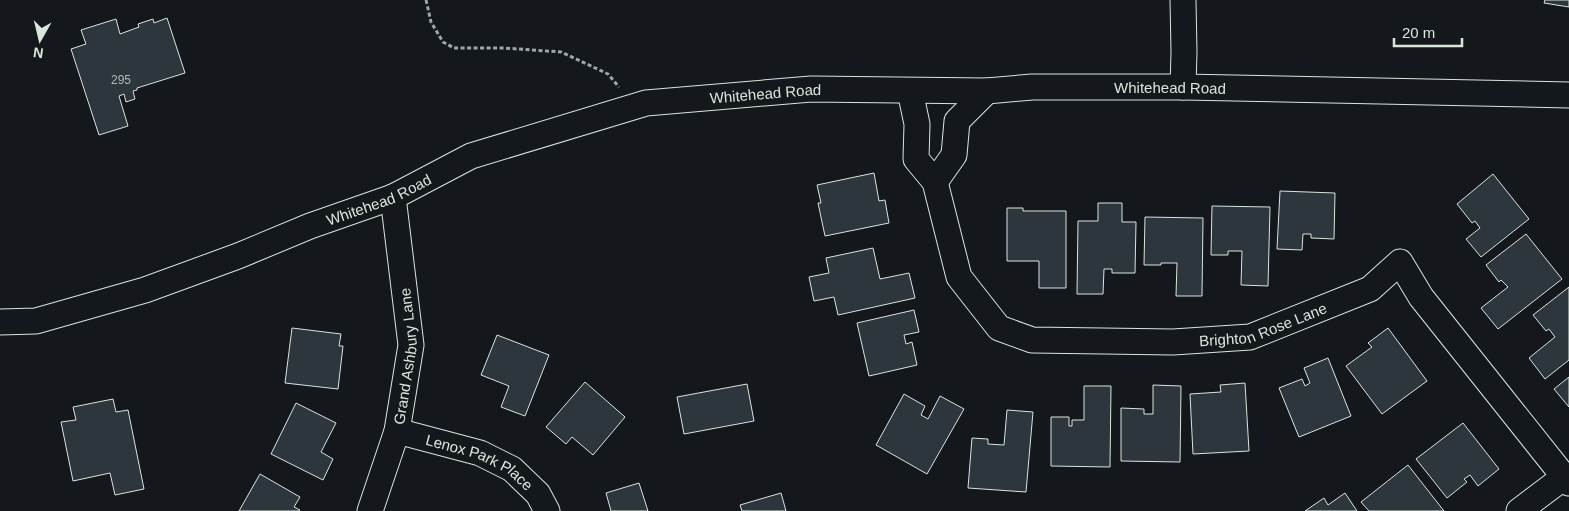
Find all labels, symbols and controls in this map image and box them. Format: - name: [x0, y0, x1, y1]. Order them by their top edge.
- north arrow: [15, 15, 65, 65]
- scale bar: [1394, 15, 1462, 47]
- text: 20 m: [1402, 24, 1435, 41]
- text: N: [32, 44, 44, 62]
- house number: 295: [111, 73, 131, 87]
- street label: Whitehead Road: [1114, 79, 1226, 96]
- street label: Whitehead Road: [709, 80, 821, 106]
- street label: Whitehead Road: [324, 170, 434, 228]
- street label: Grand Ashbury Lane: [390, 287, 420, 426]
- street label: Brighton Rose Lane: [1199, 299, 1329, 349]
- street label: Lenox Park Place: [424, 431, 537, 493]

